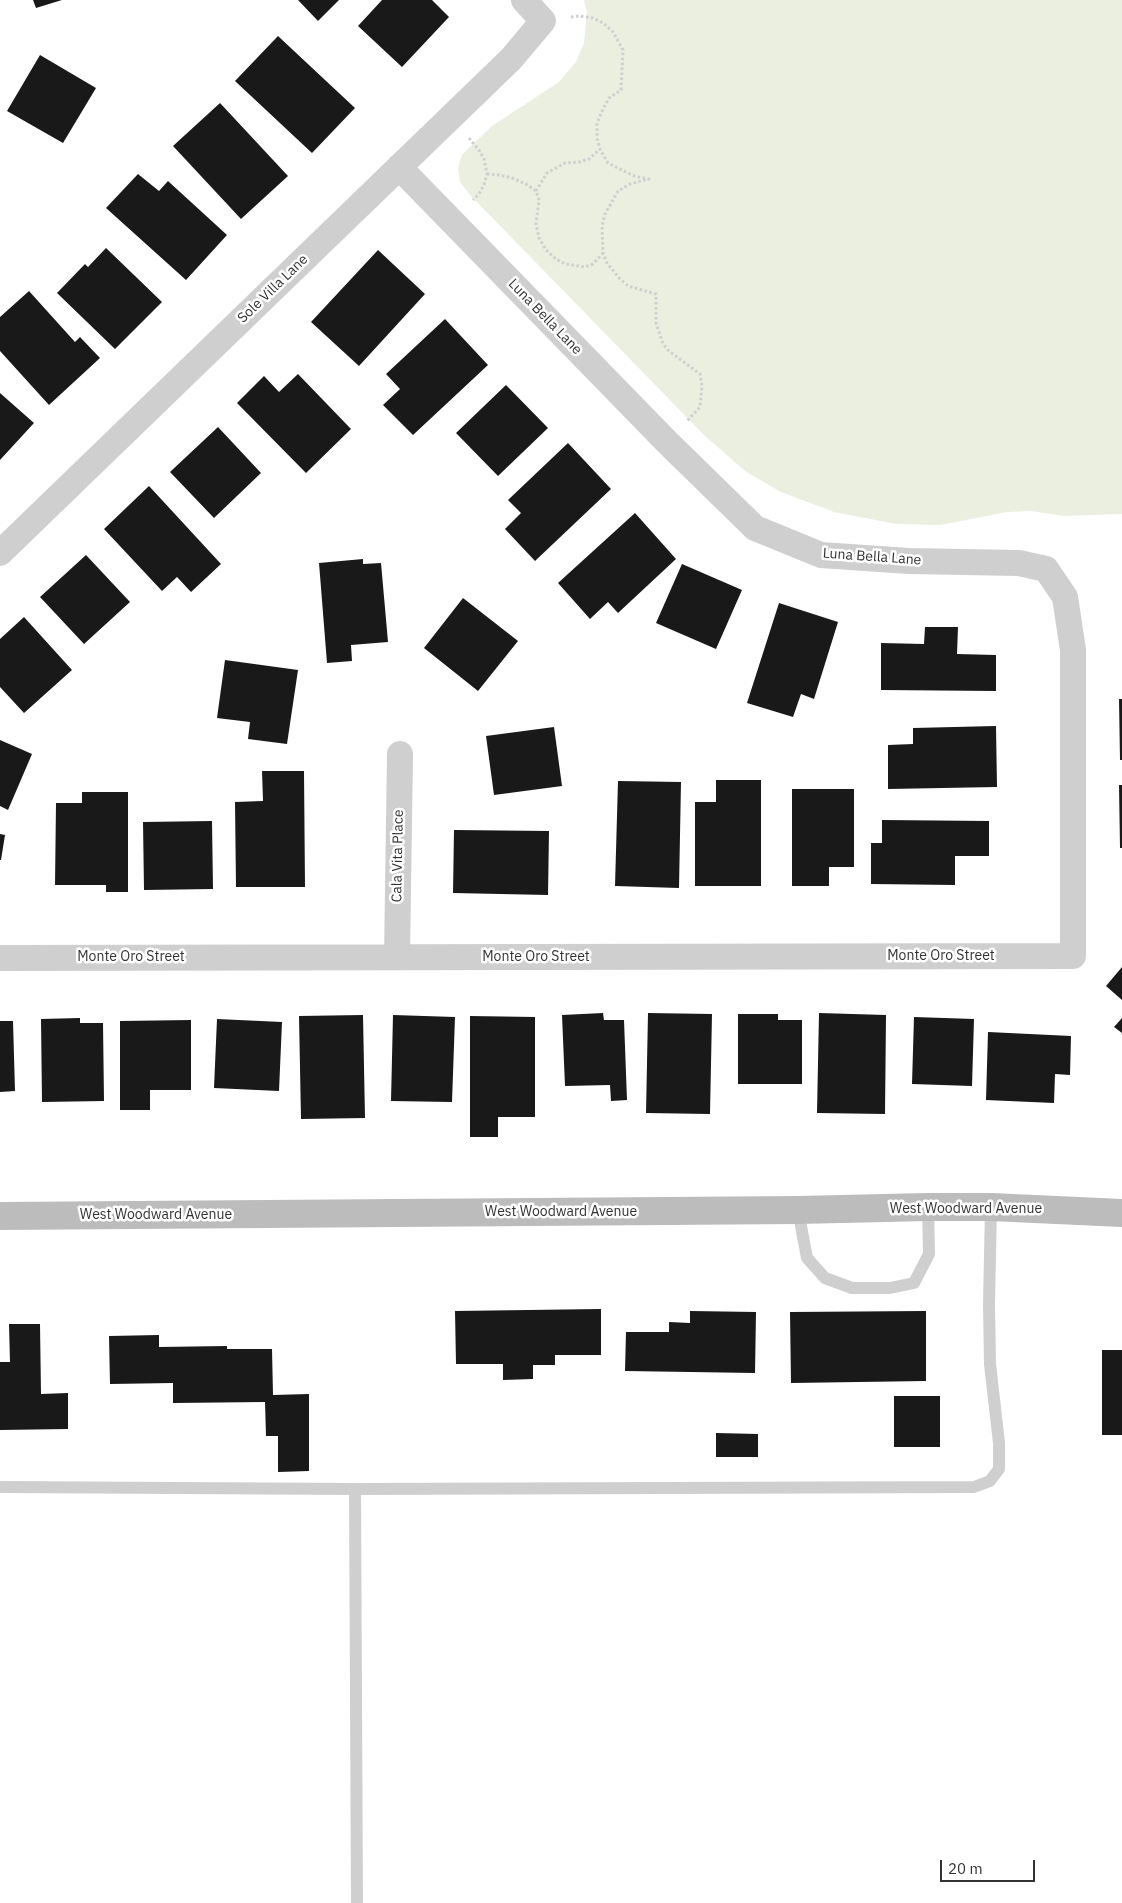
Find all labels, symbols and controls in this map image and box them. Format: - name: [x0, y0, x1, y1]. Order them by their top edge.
- street label: Sole Villa Lane: [234, 251, 312, 327]
- street label: Luna Bella Lane: [505, 276, 585, 358]
- street label: Luna Bella Lane: [822, 545, 922, 569]
- street label: Cala Vita Place: [389, 809, 407, 903]
- street label: Monte Oro Street: [887, 948, 995, 964]
- street label: Monte Oro Street: [77, 949, 185, 965]
- street label: Monte Oro Street: [482, 949, 590, 965]
- street label: West Woodward Avenue: [890, 1201, 1042, 1217]
- street label: West Woodward Avenue: [485, 1204, 637, 1220]
- street label: West Woodward Avenue: [80, 1207, 232, 1223]
- scale bar: [942, 1850, 1037, 1882]
- text: 20 m: [948, 1859, 983, 1878]

